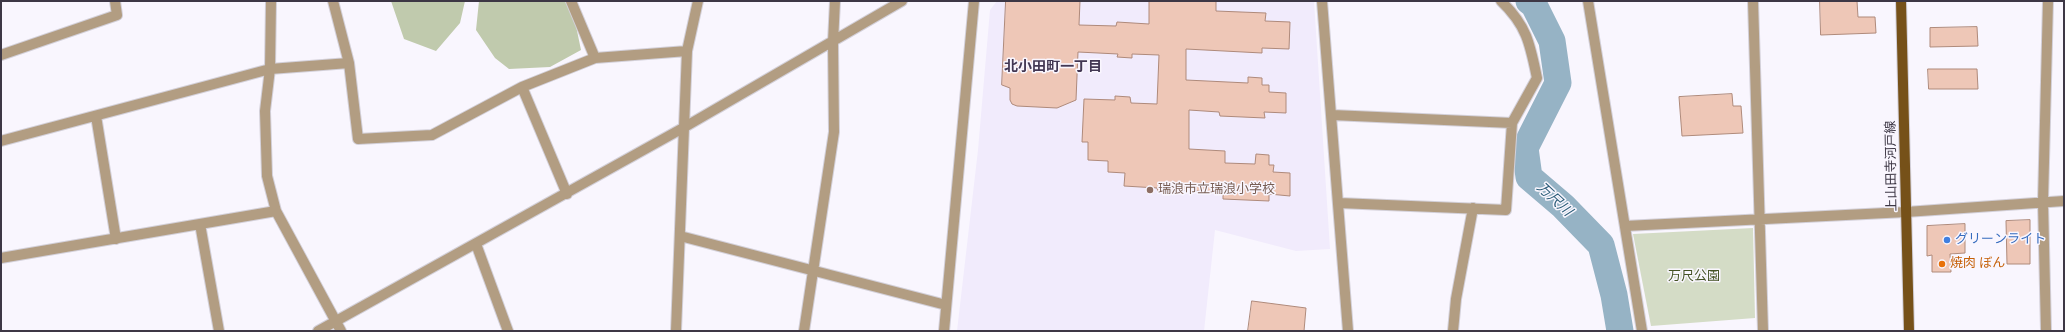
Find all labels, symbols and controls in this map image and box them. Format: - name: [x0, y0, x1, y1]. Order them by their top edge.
- district label: 北小田町一丁目: [1004, 59, 1102, 75]
- street label: 上山田寺河戸線: [1883, 120, 1901, 212]
- water label: 万尺川: [1533, 180, 1575, 220]
- place label: 瑞浪市立瑞浪小学校: [1158, 182, 1275, 198]
- marker: 瑞浪市立瑞浪小学校: [1145, 185, 1155, 195]
- place label: グリーンライト: [1955, 232, 2046, 248]
- marker: グリーンライト: [1942, 235, 1952, 245]
- place label: 焼肉 ぼん: [1950, 256, 2005, 272]
- marker: 焼肉 ぼん: [1937, 259, 1947, 269]
- park label: 万尺公園: [1668, 269, 1720, 285]

